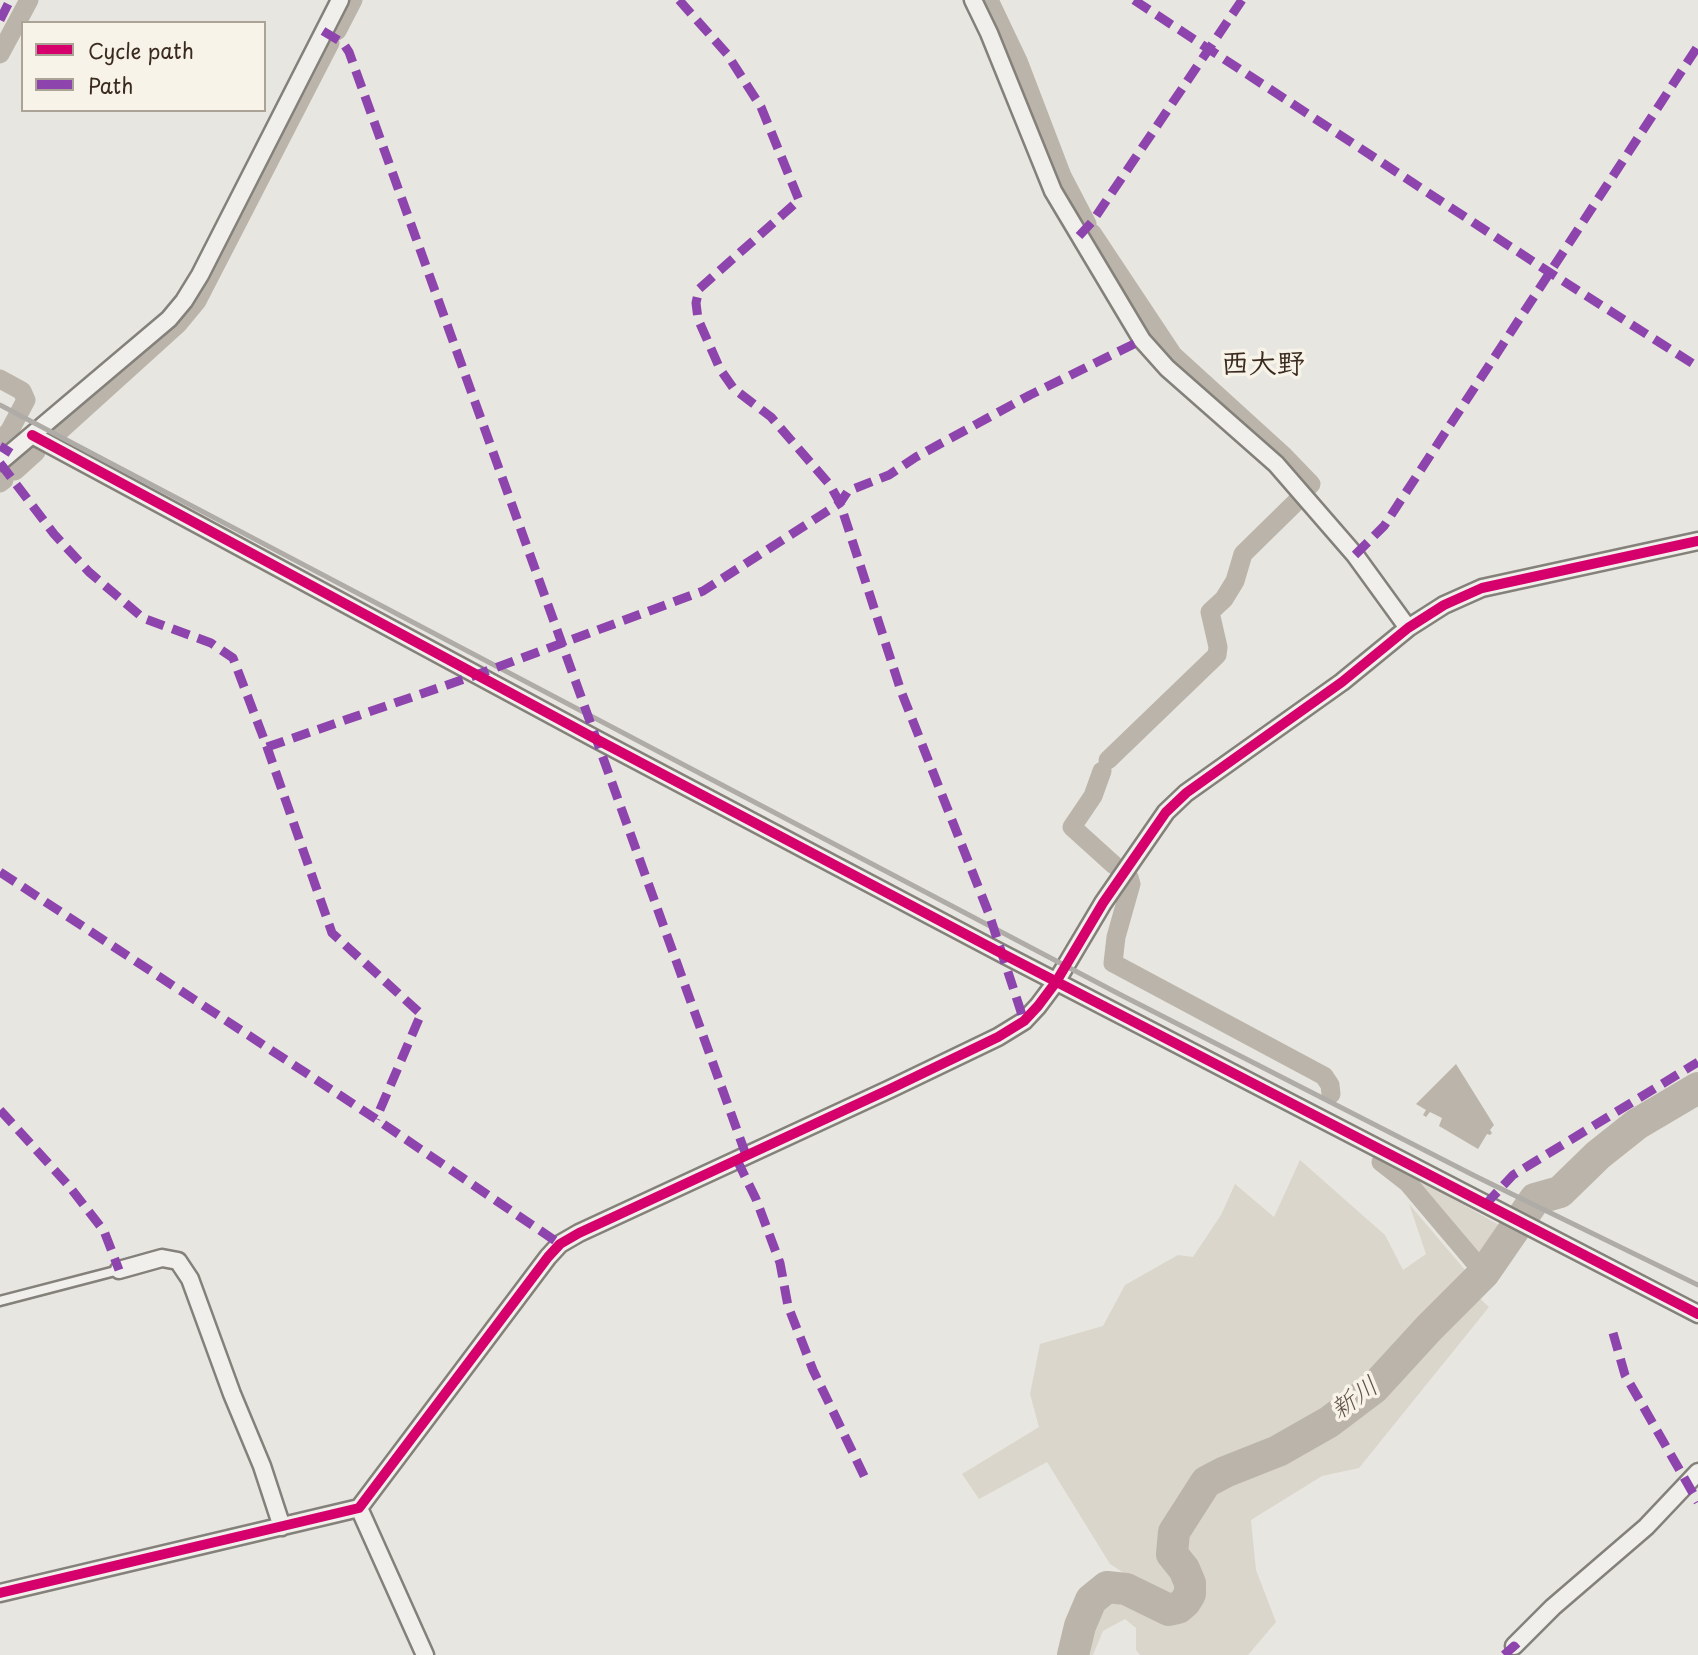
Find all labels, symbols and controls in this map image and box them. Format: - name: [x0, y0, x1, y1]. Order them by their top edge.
- legend: [21, 21, 266, 112]
- text: Cycle path: [88, 34, 194, 66]
- text: Path: [88, 69, 133, 101]
- district label: 西大野: [1221, 348, 1305, 382]
- water label: 新川: [1325, 1371, 1385, 1427]

